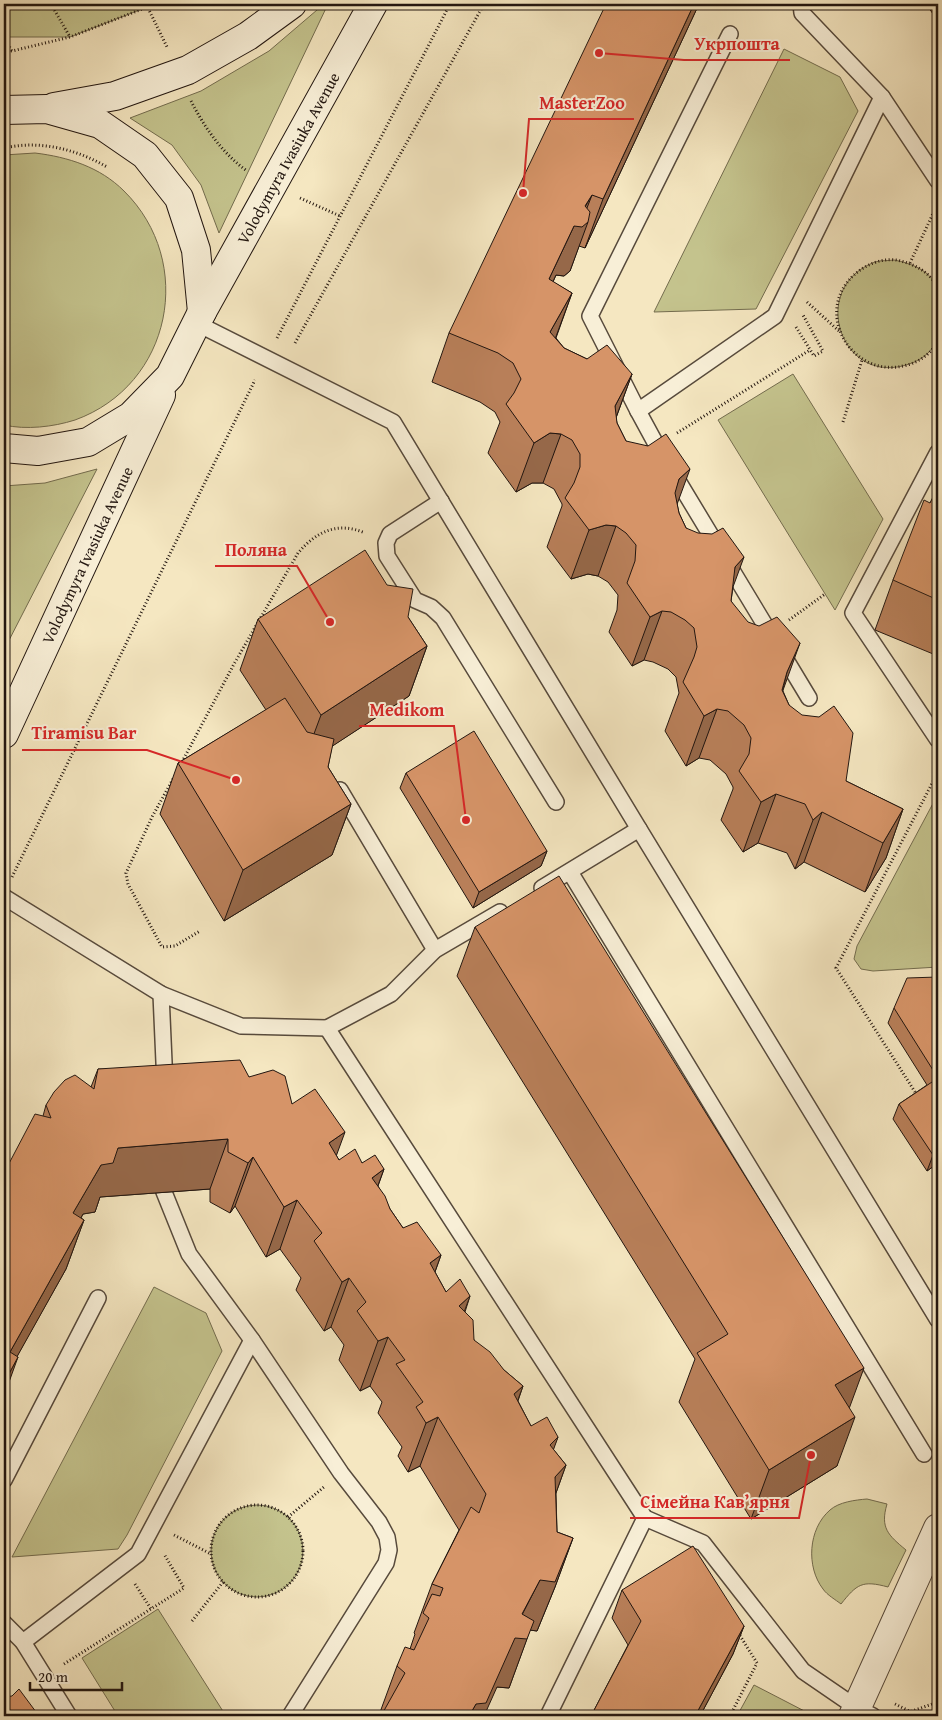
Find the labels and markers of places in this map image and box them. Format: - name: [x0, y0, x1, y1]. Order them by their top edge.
- callout: Укрпошта: [684, 27, 790, 60]
- callout: MasterZoo: [529, 86, 634, 119]
- callout: Поляна: [215, 533, 297, 566]
- callout: Medikom: [359, 693, 454, 726]
- callout: Tiramisu Bar: [22, 717, 147, 750]
- callout: Сімейна Кавʼярня: [630, 1485, 799, 1518]

